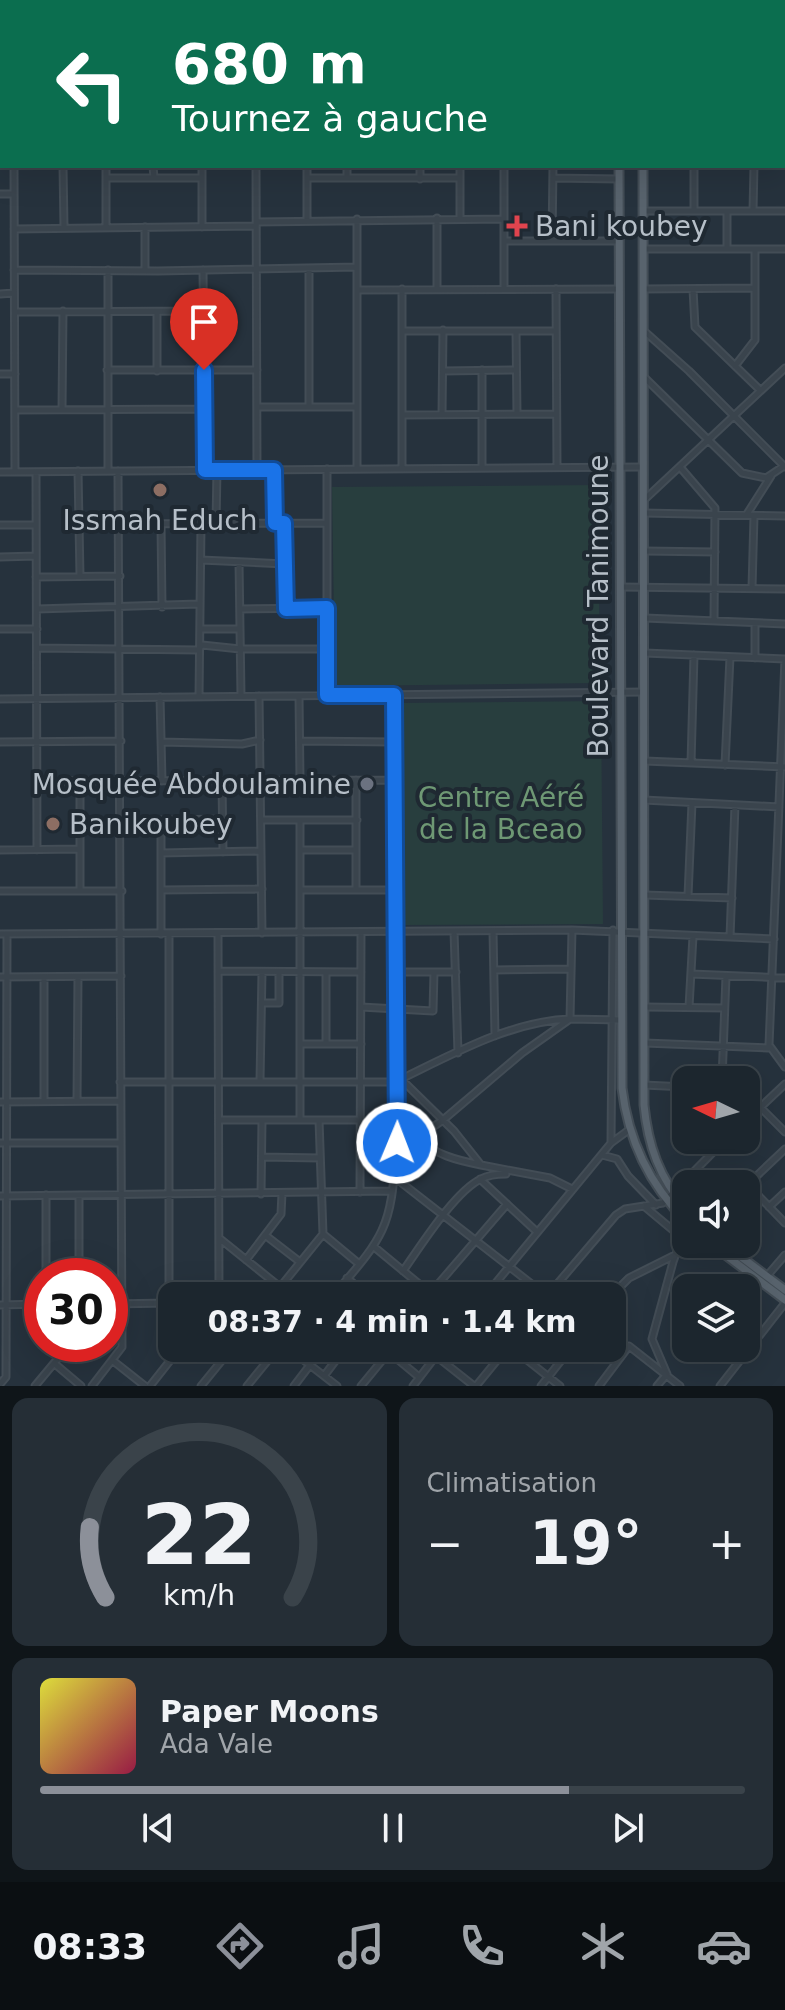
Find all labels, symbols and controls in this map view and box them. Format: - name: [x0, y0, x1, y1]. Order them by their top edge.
- text: 680 m: [172, 31, 367, 96]
- icon: left: [40, 32, 144, 136]
- text: Tournez à gauche: [172, 98, 488, 139]
- place label: Bani koubey: [535, 210, 707, 243]
- marker: Bani koubey: [506, 215, 528, 237]
- pin: [170, 288, 238, 370]
- icon: arrive: [182, 300, 226, 344]
- street label: Boulevard Tanimoune: [582, 455, 615, 757]
- marker: Issmah Educh: [151, 481, 169, 499]
- place label: Issmah Educh: [63, 504, 257, 537]
- place label: Mosquée Abdoulamine: [32, 768, 351, 801]
- marker: Mosquée Abdoulamine: [358, 775, 376, 793]
- park label: Centre Aéré de la Bceao: [418, 781, 584, 846]
- place label: Banikoubey: [69, 808, 233, 841]
- marker: Banikoubey: [44, 815, 62, 833]
- north arrow: [672, 1066, 760, 1154]
- map controls: [672, 1066, 760, 1362]
- position arrow: [355, 1101, 439, 1185]
- button: sound: [672, 1170, 760, 1258]
- speed limit sign: 30: [24, 1258, 128, 1362]
- button: layers: [672, 1274, 760, 1362]
- text: 08:37 · 4 min · 1.4 km: [207, 1304, 577, 1339]
- text: Climatisation: [427, 1468, 597, 1498]
- text: 22: [141, 1487, 257, 1584]
- text: 19°: [529, 1508, 643, 1578]
- text: −: [427, 1518, 463, 1569]
- text: +: [708, 1518, 745, 1569]
- text: km/h: [163, 1578, 235, 1612]
- text: Paper Moons: [160, 1694, 379, 1729]
- text: Ada Vale: [160, 1729, 273, 1759]
- icon: previous: [136, 1806, 180, 1850]
- icon: pause: [371, 1806, 415, 1850]
- icon: next: [606, 1806, 650, 1850]
- icon: directions: [212, 1918, 268, 1974]
- icon: music: [333, 1918, 389, 1974]
- icon: phone: [454, 1918, 510, 1974]
- icon: climate: [575, 1918, 631, 1974]
- icon: car: [696, 1918, 752, 1974]
- text: 08:33: [33, 1926, 147, 1967]

